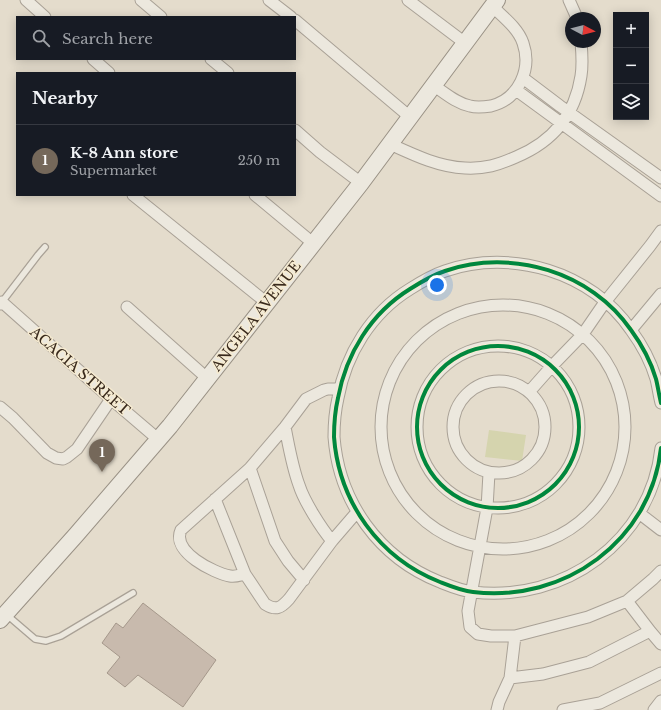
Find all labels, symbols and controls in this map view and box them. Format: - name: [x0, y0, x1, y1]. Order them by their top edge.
- north arrow: [565, 12, 601, 48]
- map controls: [613, 12, 649, 120]
- button: +: [613, 12, 649, 48]
- search box: [16, 16, 296, 60]
- icon: search: [30, 27, 52, 49]
- text: Search here: [62, 29, 153, 48]
- button: −: [613, 48, 649, 84]
- button: layers: [613, 84, 649, 120]
- text: Nearby: [32, 88, 98, 109]
- text: K-8 Ann store: [70, 143, 178, 162]
- text: 1: [42, 152, 48, 169]
- text: 250 m: [238, 152, 280, 169]
- text: Supermarket: [70, 162, 157, 179]
- street label: ANGELA AVENUE: [207, 257, 305, 376]
- your location: [427, 275, 447, 295]
- street label: ACACIA STREET: [26, 322, 134, 419]
- pin: 1: [89, 439, 115, 472]

